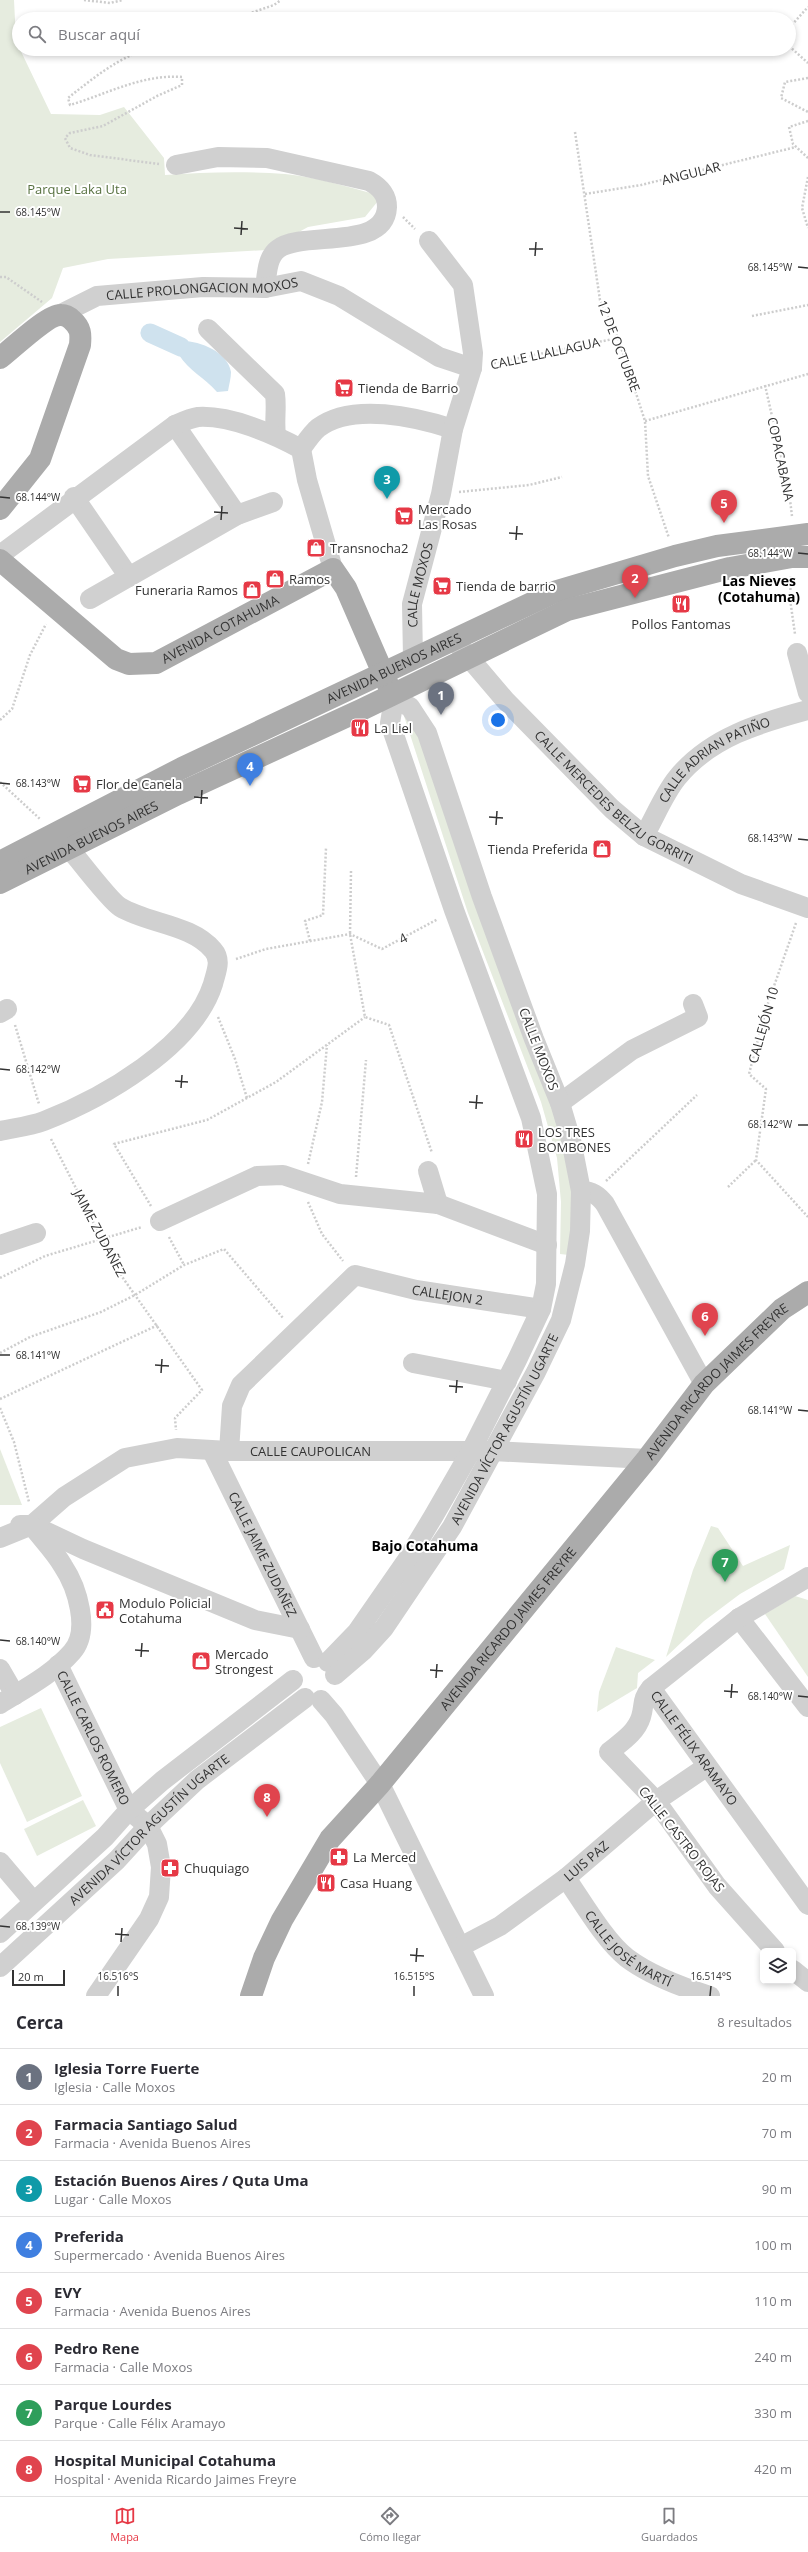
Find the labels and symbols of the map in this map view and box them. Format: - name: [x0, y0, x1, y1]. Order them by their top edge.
- street label: ANGULAR: [660, 157, 722, 189]
- park label: Parque Laka Uta: [27, 180, 127, 198]
- text: 68.145°W: [16, 205, 61, 219]
- text: 68.145°W: [748, 260, 793, 274]
- street label: CALLE PROLONGACION MOXOS: [105, 273, 300, 304]
- street label: 12 DE OCTUBRE: [593, 298, 645, 394]
- street label: CALLE LLALLAGUA: [489, 332, 602, 373]
- supermarket icon: Tienda de Barrio: [333, 377, 355, 399]
- place label: Tienda de Barrio: [358, 379, 458, 397]
- street label: COPACABANA: [763, 415, 799, 503]
- pin: 3: [374, 466, 400, 499]
- text: 68.144°W: [16, 490, 61, 504]
- pin: 5: [711, 490, 737, 523]
- place label: Mercado Las Rosas: [418, 500, 477, 533]
- supermarket icon: Mercado Las Rosas: [393, 505, 415, 527]
- shop icon: Transnocha2: [305, 537, 327, 559]
- place label: Transnocha2: [330, 539, 409, 557]
- street label: CALLE MOXOS: [403, 540, 437, 628]
- text: 68.144°W: [748, 546, 793, 560]
- pin: 2: [622, 565, 648, 598]
- shop icon: Ramos: [264, 568, 286, 590]
- place label: Ramos: [289, 570, 330, 588]
- district label: Las Nieves (Cotahuma): [718, 571, 800, 606]
- supermarket icon: Tienda de barrio: [431, 575, 453, 597]
- place label: Tienda de barrio: [456, 577, 556, 595]
- shop icon: Funeraria Ramos: [241, 579, 263, 601]
- place label: Funeraria Ramos: [135, 581, 238, 599]
- street label: AVENIDA COTAHUMA: [158, 590, 283, 668]
- restaurant icon: Pollos Fantomas: [670, 593, 692, 615]
- place label: Pollos Fantomas: [631, 615, 731, 633]
- street label: AVENIDA BUENOS AIRES: [323, 628, 464, 708]
- pin: 1: [428, 682, 454, 715]
- your location: [488, 710, 508, 730]
- street label: CALLE ADRIAN PATIÑO: [654, 713, 772, 806]
- restaurant icon: La Liel: [349, 717, 371, 739]
- place label: La Liel: [374, 719, 412, 737]
- street label: CALLE MERCEDES BELZU GORRITI: [531, 726, 697, 868]
- pin: 4: [237, 753, 263, 786]
- supermarket icon: Flor de Canela: [71, 773, 93, 795]
- place label: Flor de Canela: [96, 775, 182, 793]
- text: 68.143°W: [16, 776, 61, 790]
- street label: AVENIDA BUENOS AIRES: [21, 796, 161, 878]
- text: 68.143°W: [748, 831, 793, 845]
- shop icon: Tienda Preferida: [591, 838, 613, 860]
- place label: Tienda Preferida: [488, 840, 588, 858]
- street label: 4: [395, 928, 411, 948]
- street label: CALLEJÓN 10: [743, 985, 783, 1065]
- street label: CALLE MOXOS: [515, 1005, 563, 1093]
- text: 68.142°W: [16, 1062, 61, 1076]
- text: 68.142°W: [748, 1117, 793, 1131]
- place label: LOS TRES BOMBONES: [538, 1123, 611, 1156]
- restaurant icon: LOS TRES BOMBONES: [513, 1128, 535, 1150]
- street label: JAIME ZUDAÑEZ: [68, 1184, 131, 1280]
- street label: CALLEJON 2: [411, 1281, 484, 1309]
- street label: AVENIDA RICARDO JAIMES FREYRE: [641, 1299, 791, 1463]
- pin: 6: [692, 1303, 718, 1336]
- street label: AVENIDA VÍCTOR AGUSTÍN UGARTE: [446, 1330, 562, 1528]
- text: 68.141°W: [16, 1348, 61, 1362]
- text: 68.141°W: [748, 1403, 793, 1417]
- street label: CALLE CAUPOLICAN: [250, 1442, 371, 1460]
- street label: CALLE JAIME ZUDAÑEZ: [224, 1489, 301, 1620]
- district label: Bajo Cotahuma: [371, 1536, 479, 1555]
- street label: AVENIDA RICARDO JAIMES FREYRE: [435, 1543, 580, 1714]
- pin: 7: [712, 1549, 738, 1582]
- place label: Modulo Policial Cotahuma: [119, 1594, 211, 1627]
- public building icon: Modulo Policial Cotahuma: [94, 1599, 116, 1621]
- text: 68.140°W: [16, 1634, 61, 1648]
- place label: Mercado Strongest: [215, 1645, 273, 1678]
- shop icon: Mercado Strongest: [190, 1650, 212, 1672]
- street label: CALLE CARLOS ROMERO: [53, 1667, 134, 1808]
- street label: CALLE FÉLIX ARAMAYO: [647, 1687, 742, 1809]
- text: 68.140°W: [748, 1689, 793, 1703]
- street label: AVENIDA VÍCTOR AGUSTÍN UGARTE: [65, 1750, 233, 1909]
- street label: CALLE CASTRO ROJAS: [635, 1782, 729, 1896]
- pin: 8: [254, 1784, 280, 1817]
- street label: LUIS PAZ: [560, 1837, 612, 1885]
- pharmacy icon: La Merced: [328, 1846, 350, 1868]
- place label: La Merced: [353, 1848, 416, 1866]
- pharmacy icon: Chuquiago: [159, 1857, 181, 1879]
- place label: Chuquiago: [184, 1859, 250, 1877]
- restaurant icon: Casa Huang: [315, 1872, 337, 1894]
- place label: Casa Huang: [340, 1874, 412, 1892]
- street label: CALLE JOSÉ MARTÍ: [581, 1907, 675, 1991]
- text: 68.139°W: [16, 1919, 61, 1933]
- scale bar: [12, 1968, 65, 1987]
- text: 16.516°S: [98, 1969, 138, 1983]
- text: 16.515°S: [394, 1969, 434, 1983]
- text: 16.514°S: [691, 1969, 731, 1983]

